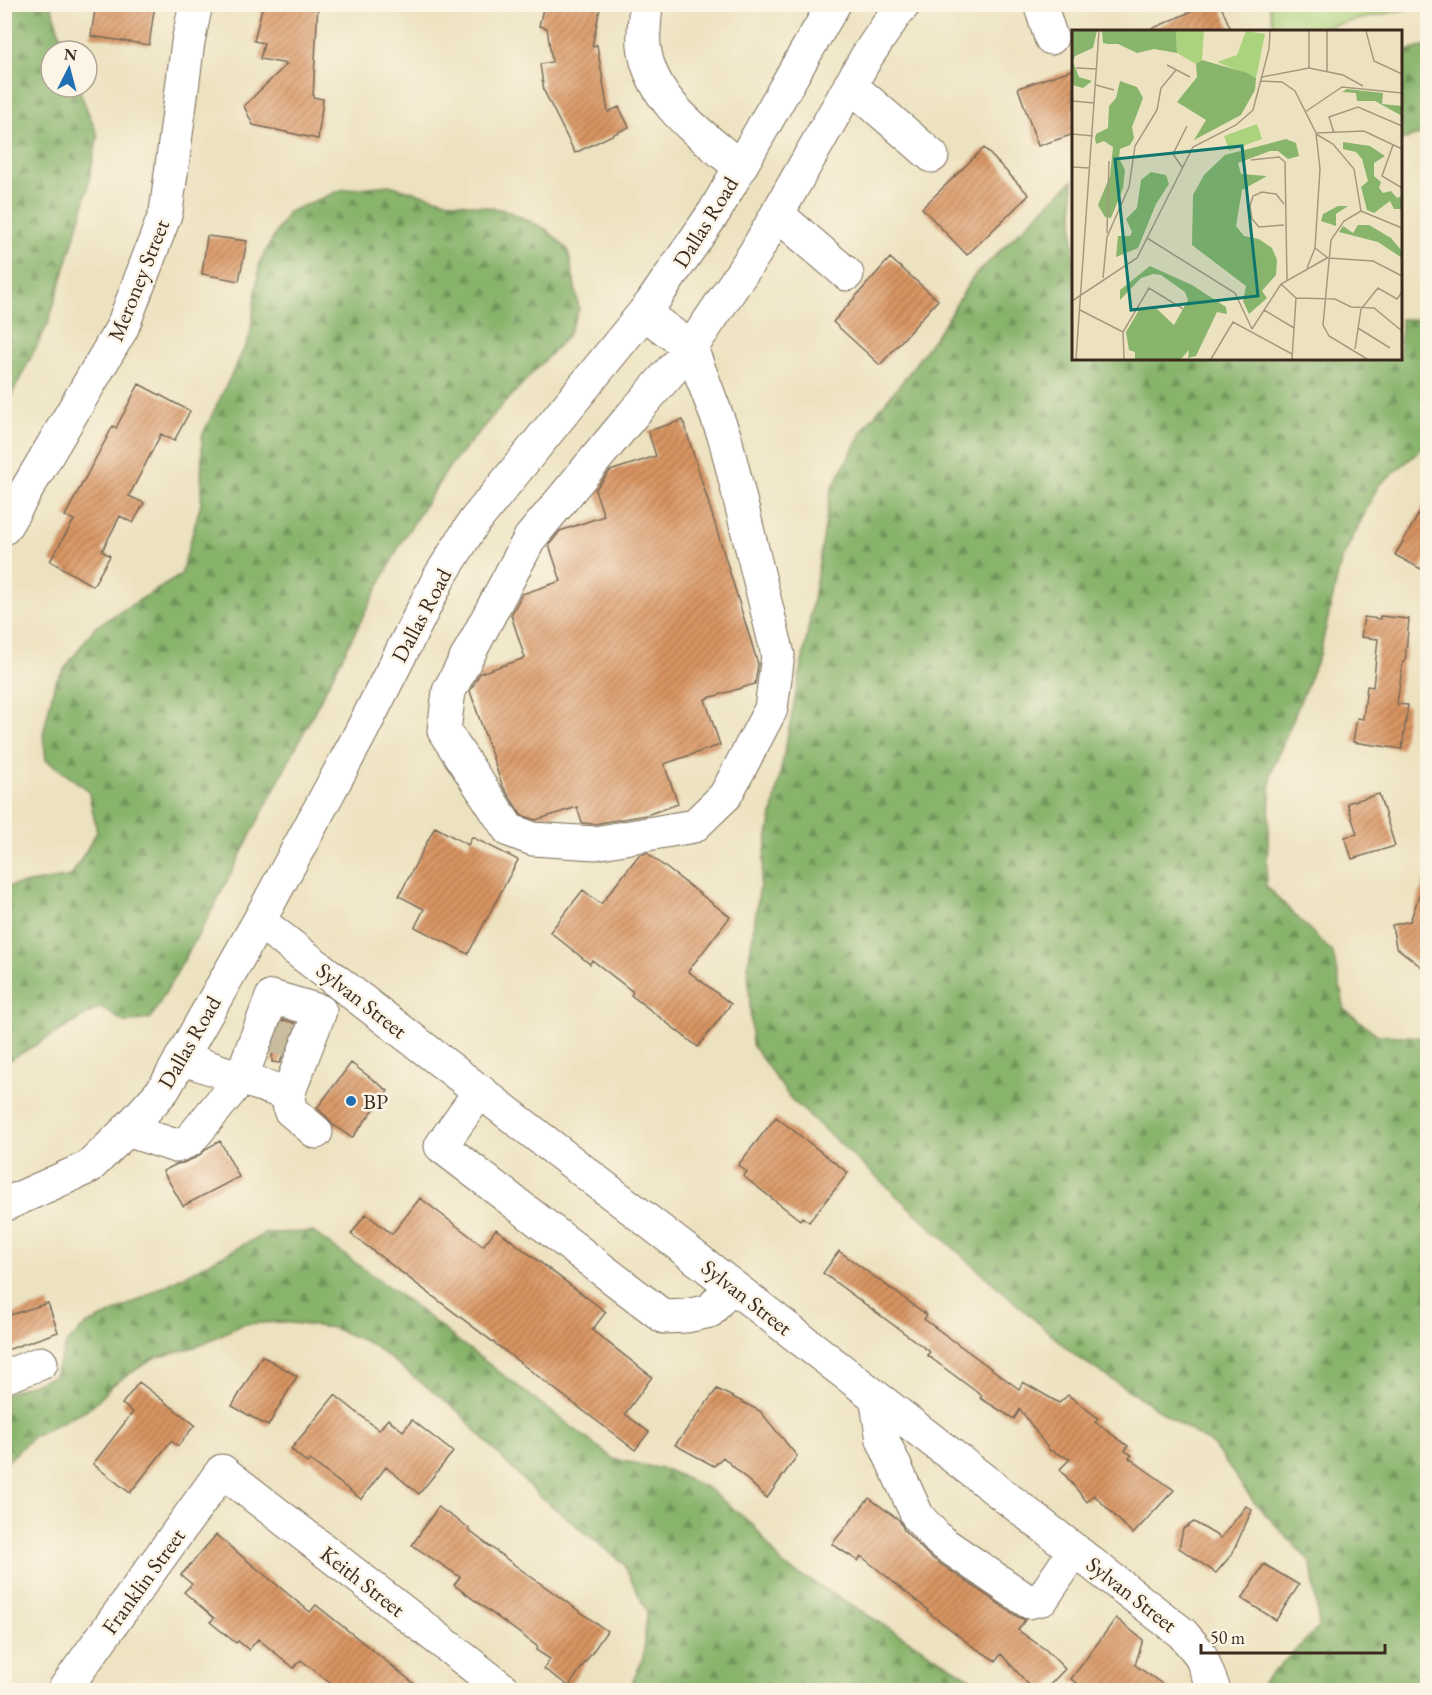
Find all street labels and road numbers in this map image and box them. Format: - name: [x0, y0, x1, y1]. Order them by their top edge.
- street label: Dallas Road: [666, 170, 745, 273]
- street label: Meroney Street: [101, 215, 176, 345]
- street label: Dallas Road: [385, 563, 459, 667]
- street label: Sylvan Street: [310, 956, 413, 1045]
- street label: Dallas Road: [151, 990, 228, 1094]
- street label: Sylvan Street: [695, 1253, 798, 1342]
- street label: Franklin Street: [95, 1522, 192, 1640]
- street label: Keith Street: [314, 1539, 411, 1624]
- street label: Sylvan Street: [1080, 1550, 1183, 1639]

